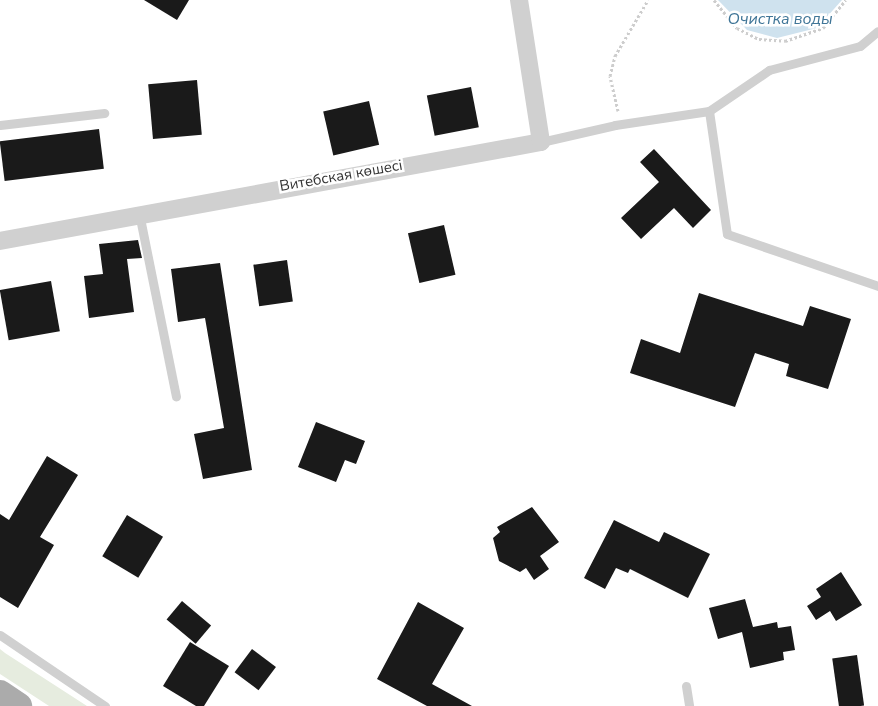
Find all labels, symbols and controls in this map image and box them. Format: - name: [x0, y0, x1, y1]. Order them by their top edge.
- water label: Очистка воды: [727, 9, 833, 29]
- street label: Витебская көшесі: [278, 156, 404, 196]

